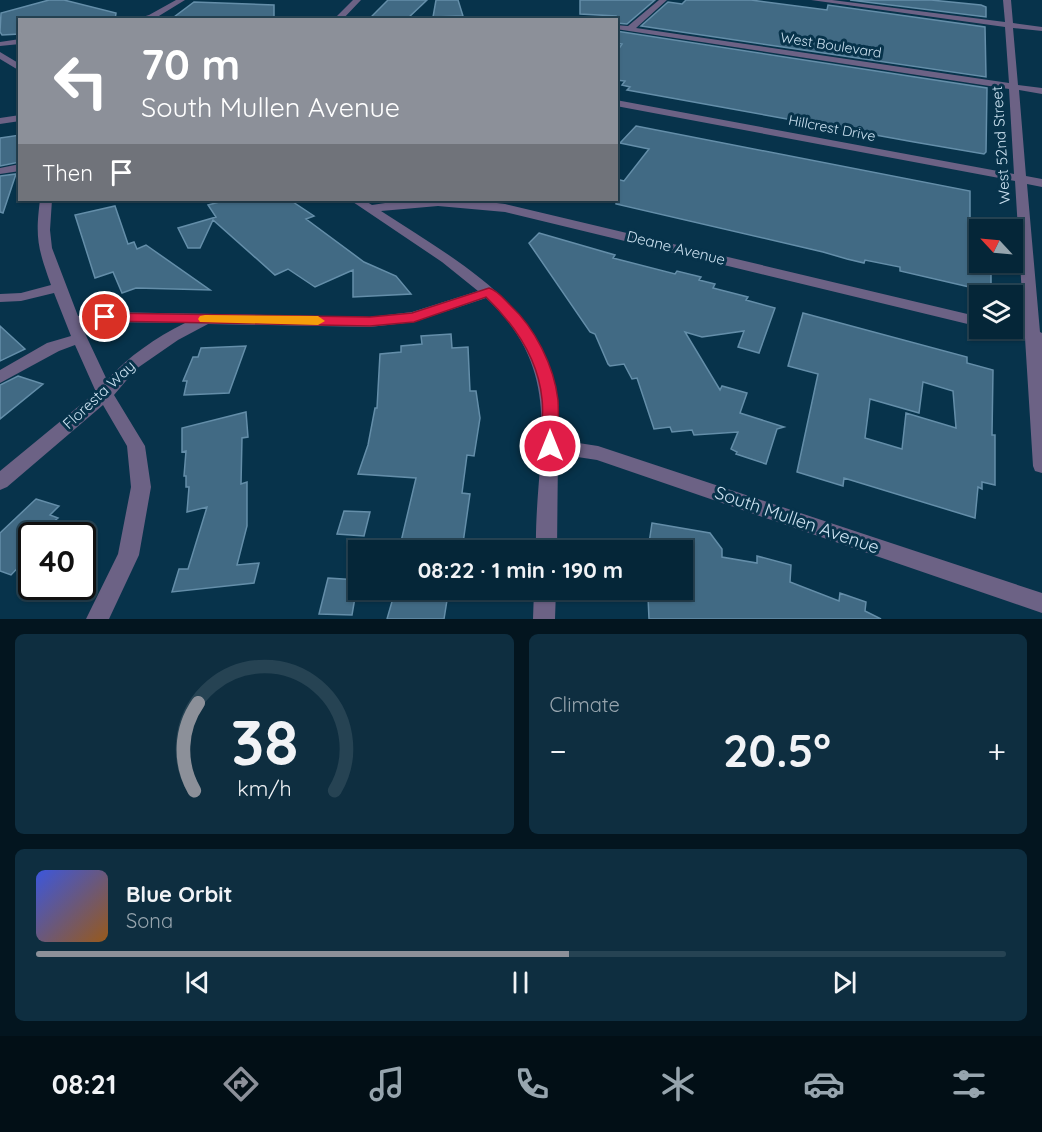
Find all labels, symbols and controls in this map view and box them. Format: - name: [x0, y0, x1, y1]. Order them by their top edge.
- street label: West Boulevard: [779, 28, 883, 62]
- text: 70 m: [141, 38, 240, 91]
- icon: left: [42, 42, 120, 120]
- street label: West 52nd Street: [987, 85, 1014, 205]
- text: South Mullen Avenue: [141, 90, 400, 124]
- street label: Hillcrest Drive: [787, 111, 877, 145]
- icon: arrive: [105, 156, 138, 189]
- text: Then: [42, 159, 93, 187]
- north arrow: [969, 219, 1023, 273]
- map controls: [969, 219, 1023, 339]
- street label: Deane Avenue: [625, 226, 727, 269]
- button: layers: [969, 285, 1023, 339]
- pin: [79, 291, 130, 342]
- icon: arrive: [88, 300, 121, 333]
- street label: Floresta Way: [59, 356, 139, 433]
- position arrow: [518, 414, 582, 478]
- street label: South Mullen Avenue: [712, 481, 883, 559]
- speed limit sign: 40: [18, 522, 96, 600]
- text: 08:22 · 1 min · 190 m: [418, 556, 623, 584]
- text: Climate: [550, 692, 620, 717]
- text: 38: [230, 703, 298, 781]
- text: 20.5°: [723, 722, 831, 778]
- text: −: [550, 730, 567, 771]
- text: +: [987, 730, 1006, 771]
- text: km/h: [237, 775, 291, 801]
- text: Blue Orbit: [126, 880, 232, 908]
- text: Sona: [126, 908, 173, 933]
- icon: previous: [181, 966, 214, 999]
- icon: pause: [504, 966, 537, 999]
- icon: next: [828, 966, 861, 999]
- icon: directions: [220, 1063, 262, 1105]
- icon: music: [366, 1063, 408, 1105]
- icon: phone: [511, 1063, 553, 1105]
- icon: climate: [657, 1063, 699, 1105]
- icon: car: [803, 1063, 845, 1105]
- icon: filters: [948, 1063, 990, 1105]
- text: 08:21: [52, 1067, 116, 1101]

